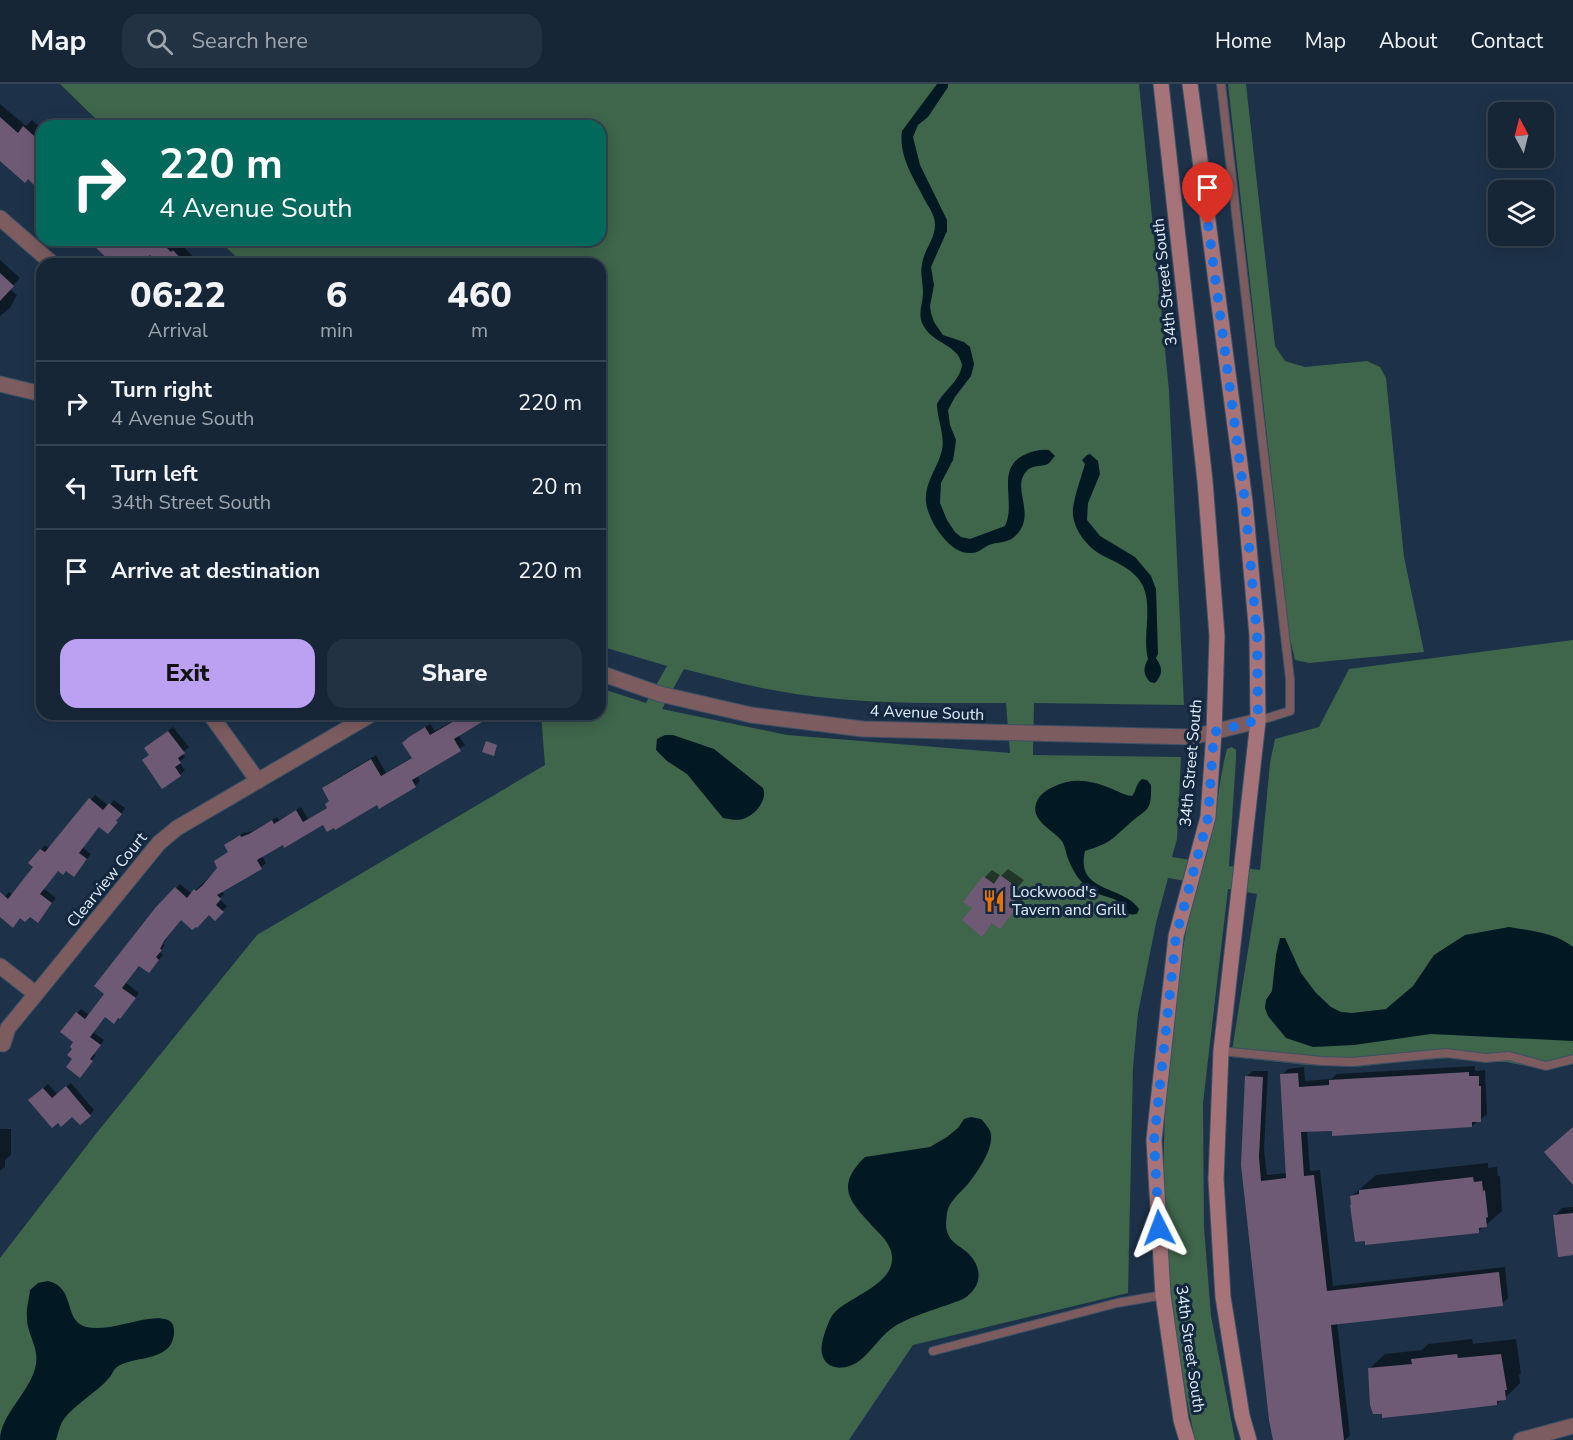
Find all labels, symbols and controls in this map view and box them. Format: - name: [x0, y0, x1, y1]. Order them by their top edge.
- search box: [122, 14, 542, 68]
- text: Map: [30, 22, 86, 60]
- icon: search: [143, 25, 176, 58]
- text: Search here: [191, 26, 308, 56]
- text: Home: [1215, 27, 1272, 55]
- text: Map: [1305, 27, 1346, 55]
- text: About: [1379, 27, 1437, 55]
- text: Contact: [1470, 27, 1543, 55]
- north arrow: [1488, 102, 1554, 168]
- map controls: [1488, 102, 1554, 246]
- text: 220 m: [159, 136, 283, 193]
- icon: right: [60, 144, 138, 222]
- pin: [1182, 162, 1233, 224]
- icon: arrive: [1191, 171, 1224, 204]
- button: layers: [1488, 180, 1554, 246]
- text: 4 Avenue South: [159, 190, 353, 227]
- street label: 34th Street South: [1147, 217, 1183, 347]
- text: 06:22: [130, 271, 226, 320]
- text: 6: [326, 271, 347, 320]
- text: 460: [447, 271, 512, 320]
- text: Arrival: [148, 317, 208, 344]
- text: min: [320, 317, 353, 344]
- text: m: [471, 317, 488, 344]
- text: Turn right: [111, 375, 212, 405]
- icon: right: [60, 387, 93, 420]
- text: 220 m: [518, 388, 582, 418]
- text: 4 Avenue South: [111, 405, 254, 432]
- text: Turn left: [111, 459, 198, 489]
- icon: left: [60, 471, 93, 504]
- text: 20 m: [531, 472, 582, 502]
- text: 34th Street South: [111, 489, 271, 516]
- icon: arrive: [60, 555, 93, 588]
- text: Arrive at destination: [111, 556, 320, 586]
- text: 220 m: [518, 556, 582, 586]
- button: Exit: [60, 639, 315, 708]
- button: Share: [327, 639, 582, 708]
- street label: 34th Street South: [1174, 698, 1208, 828]
- street label: 4 Avenue South: [869, 700, 985, 726]
- street label: Clearview Court: [62, 828, 152, 932]
- place label: Lockwood's Tavern and Grill: [1012, 881, 1126, 921]
- restaurant icon: Lockwood's Tavern and Grill: [981, 888, 1007, 914]
- position arrow: [1127, 1196, 1191, 1260]
- street label: 34th Street South: [1170, 1284, 1210, 1414]

